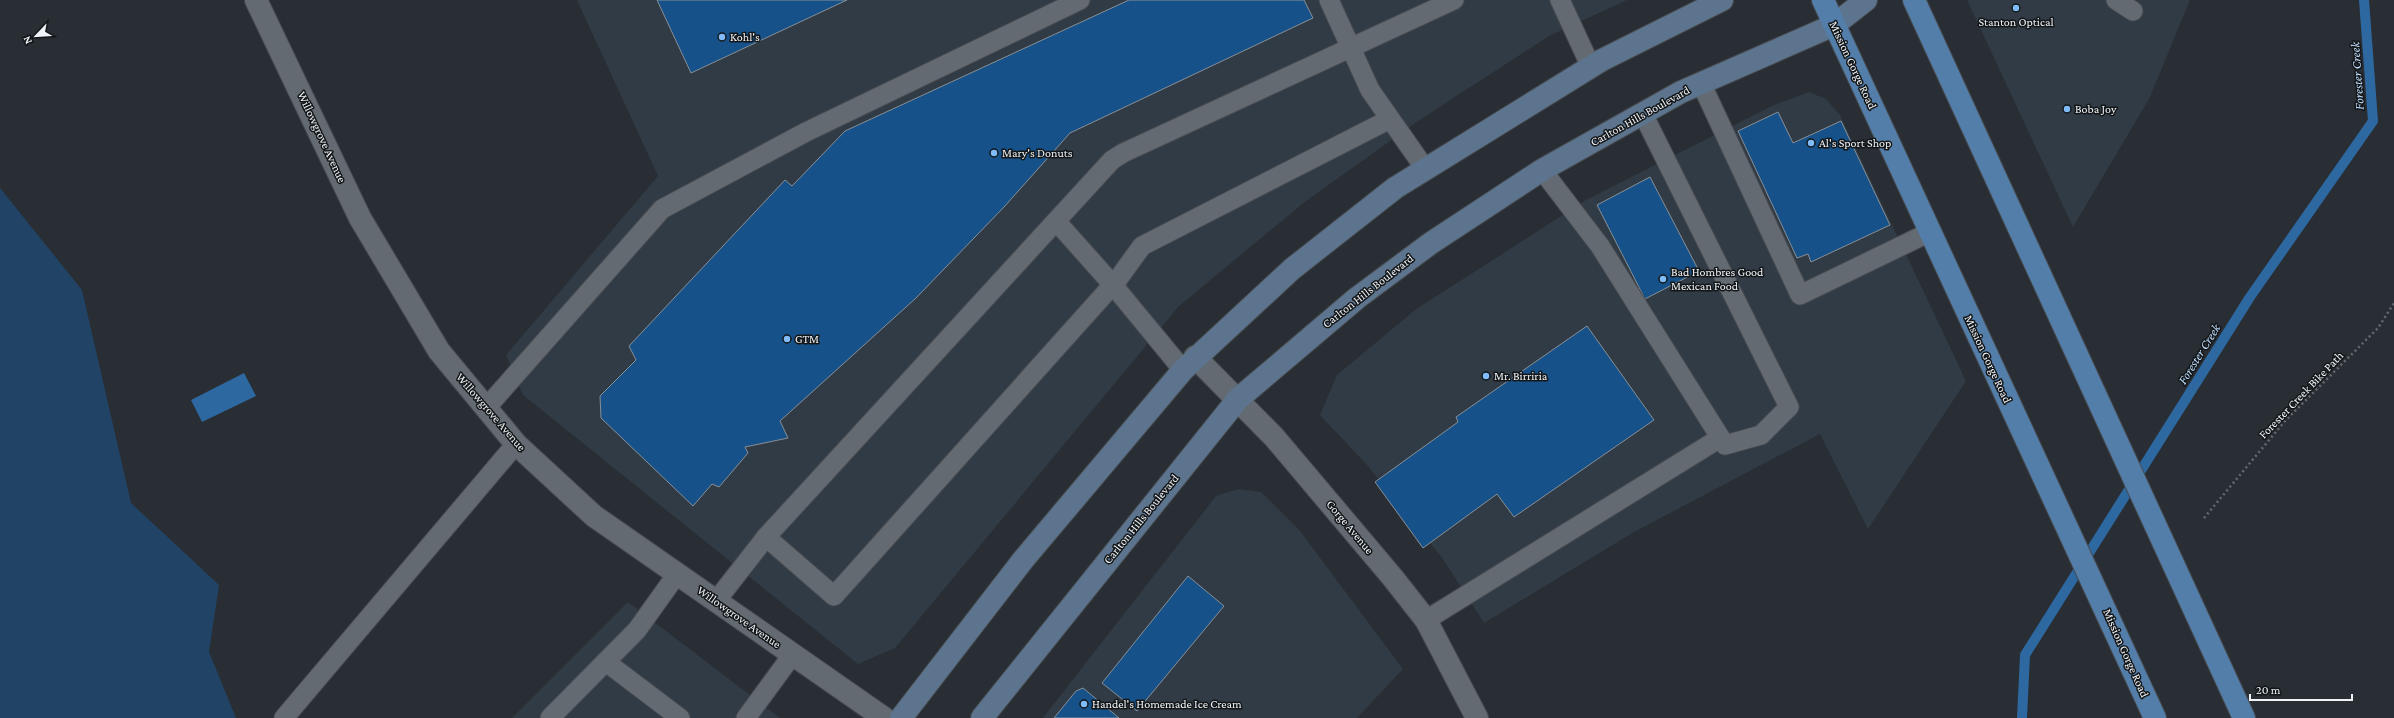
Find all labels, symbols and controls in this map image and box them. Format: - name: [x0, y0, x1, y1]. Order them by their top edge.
- marker: Stanton Optical: [2011, 3, 2021, 13]
- place label: Stanton Optical: [1978, 15, 2054, 29]
- north arrow: [16, 16, 56, 56]
- street label: Mission Gorge Road: [1826, 19, 1880, 112]
- place label: Kohl's: [730, 30, 760, 44]
- marker: Kohl's: [717, 32, 727, 42]
- text: N: [20, 34, 34, 46]
- water label: Forester Creek: [2347, 40, 2367, 111]
- street label: Carlton Hills Boulevard: [1588, 83, 1693, 149]
- street label: Willowgrove Avenue: [295, 89, 349, 185]
- place label: Boba Joy: [2075, 102, 2117, 116]
- marker: Boba Joy: [2062, 104, 2072, 114]
- place label: Al's Sport Shop: [1819, 136, 1891, 150]
- marker: Al's Sport Shop: [1806, 138, 1816, 148]
- place label: Mary's Donuts: [1002, 146, 1073, 160]
- marker: Mary's Donuts: [989, 148, 999, 158]
- street label: Carlton Hills Boulevard: [1320, 251, 1417, 331]
- place label: Bad Hombres Good Mexican Food: [1671, 265, 1764, 293]
- marker: Bad Hombres Good Mexican Food: [1658, 274, 1668, 284]
- street label: Mission Gorge Road: [1961, 313, 2015, 406]
- water label: Forester Creek: [2175, 320, 2224, 387]
- place label: GTM: [795, 332, 819, 346]
- marker: GTM: [782, 334, 792, 344]
- street label: Forester Creek Bike Path: [2256, 348, 2347, 441]
- place label: Mr. Birriria: [1494, 369, 1548, 383]
- street label: Willowgrove Avenue: [453, 370, 529, 454]
- marker: Mr. Birriria: [1481, 371, 1491, 381]
- street label: Carlton Hills Boulevard: [1101, 471, 1182, 567]
- street label: Gorge Avenue: [1323, 497, 1377, 557]
- street label: Willowgrove Avenue: [694, 583, 784, 651]
- street label: Mission Gorge Road: [2100, 607, 2152, 700]
- scale bar: [2250, 676, 2352, 702]
- text: 20 m: [2256, 683, 2281, 697]
- place label: Handel's Homemade Ice Cream: [1092, 697, 1242, 711]
- marker: Handel's Homemade Ice Cream: [1079, 699, 1089, 709]

